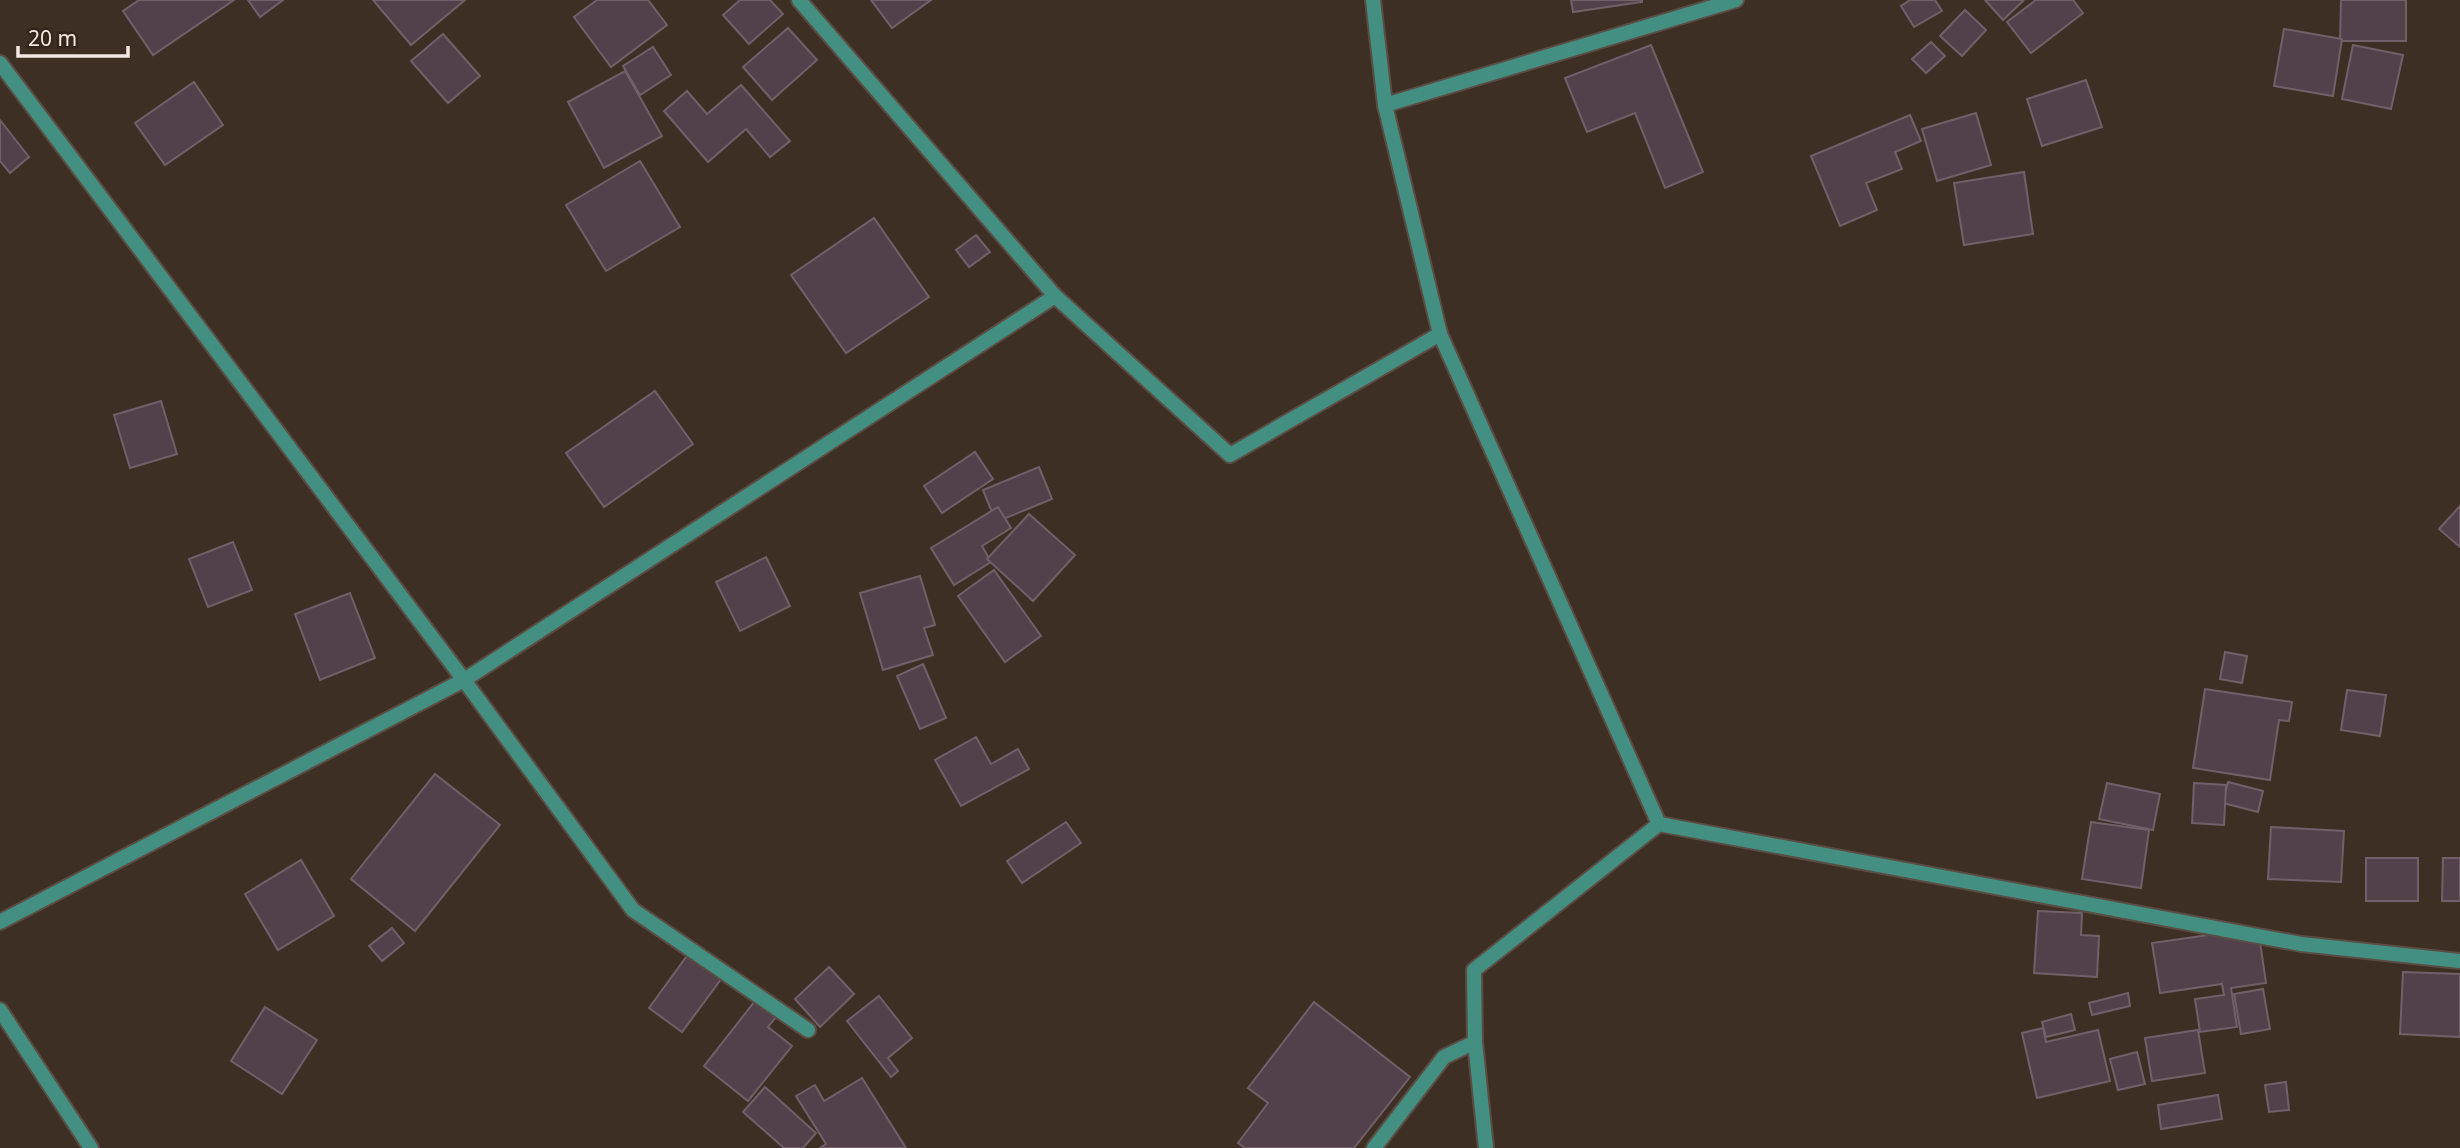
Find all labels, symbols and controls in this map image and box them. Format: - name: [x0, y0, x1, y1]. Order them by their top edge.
- scale bar: [18, 14, 128, 58]
- text: 20 m: [28, 24, 77, 52]

